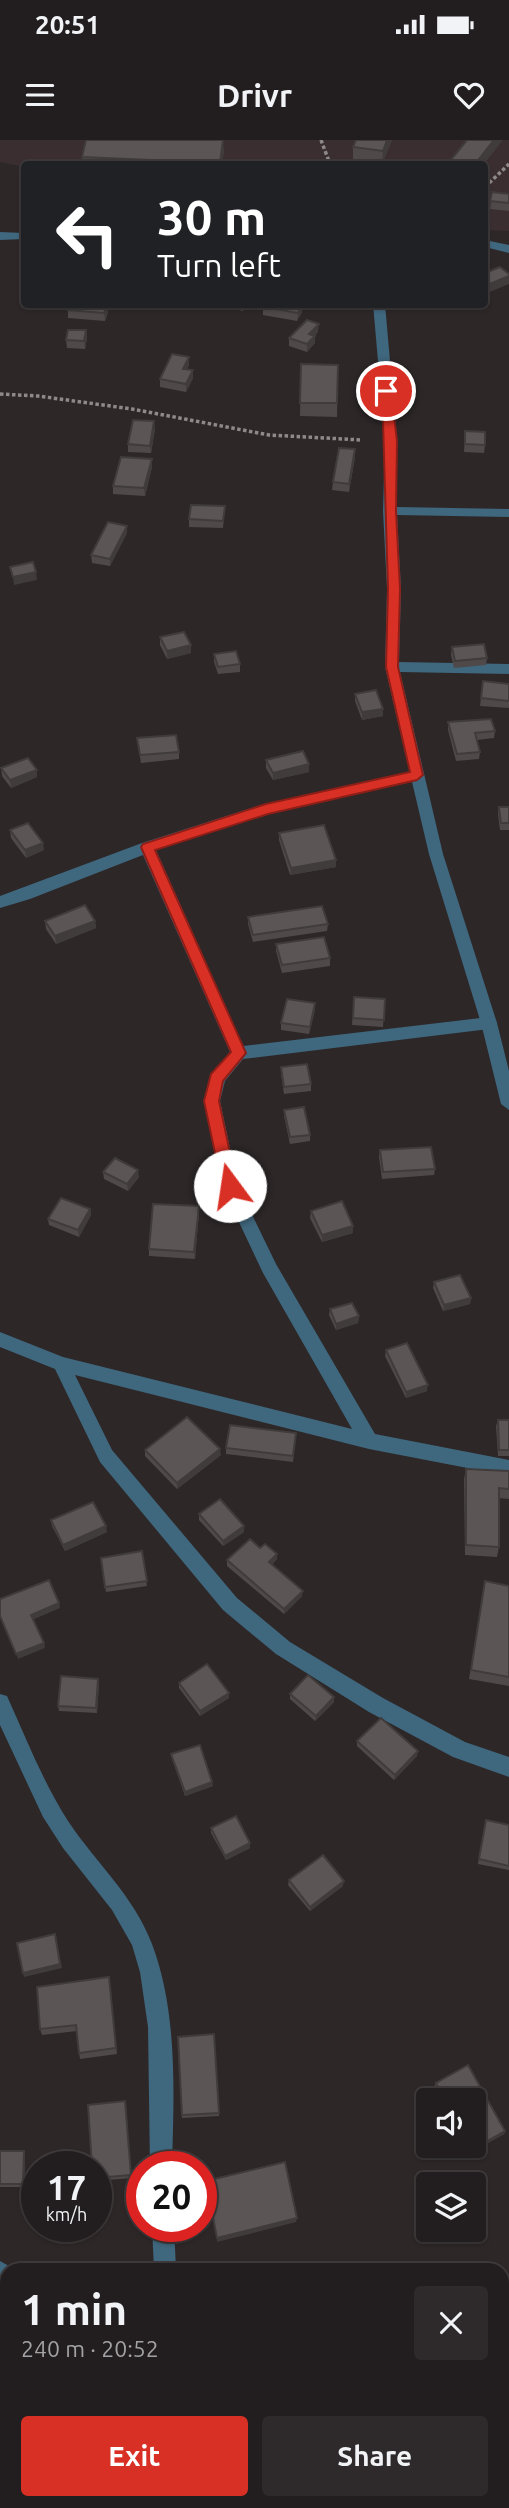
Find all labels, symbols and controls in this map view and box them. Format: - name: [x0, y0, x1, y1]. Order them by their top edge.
- text: 20:51: [35, 10, 100, 39]
- icon: menu: [21, 76, 59, 114]
- icon: heart: [450, 76, 488, 114]
- text: Drivr: [217, 77, 292, 113]
- icon: left: [42, 189, 133, 280]
- text: 30 m: [157, 189, 266, 244]
- text: Turn left: [157, 247, 281, 283]
- pin: [356, 361, 416, 421]
- icon: arrive: [367, 372, 405, 410]
- position arrow: [193, 1149, 267, 1223]
- map controls: [416, 2088, 486, 2242]
- button: sound: [416, 2088, 486, 2158]
- speed limit sign: 20: [126, 2151, 217, 2242]
- text: 17: [47, 2167, 86, 2207]
- button: layers: [416, 2172, 486, 2242]
- text: km/h: [46, 2204, 87, 2224]
- text: 1 min: [21, 2286, 127, 2333]
- button: close: [414, 2286, 488, 2360]
- text: 240 m · 20:52: [21, 2336, 159, 2361]
- button: Exit: [21, 2416, 248, 2496]
- button: Share: [262, 2416, 488, 2496]

